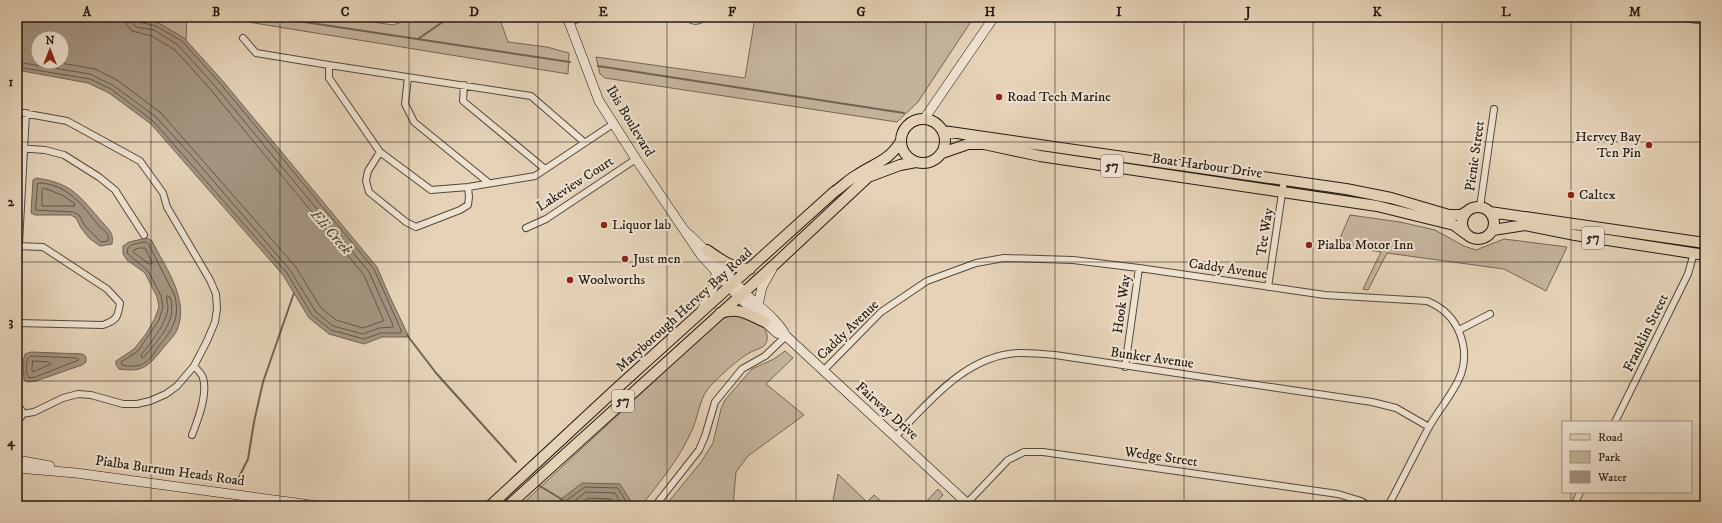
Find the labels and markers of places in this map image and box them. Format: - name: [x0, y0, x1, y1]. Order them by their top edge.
- place label: Road Tech Marine: [1007, 88, 1111, 106]
- marker: Road Tech Marine: [994, 92, 1004, 102]
- place label: Hervey Bay Ten Pin: [1575, 128, 1642, 162]
- marker: Hervey Bay Ten Pin: [1644, 140, 1654, 150]
- place label: Caltex: [1579, 186, 1616, 204]
- marker: Caltex: [1566, 190, 1576, 200]
- place label: Liquor lab: [612, 216, 672, 234]
- marker: Liquor lab: [599, 220, 609, 230]
- place label: Pialba Motor Inn: [1317, 236, 1414, 254]
- marker: Pialba Motor Inn: [1304, 240, 1314, 250]
- place label: Just men: [631, 250, 682, 268]
- marker: Just men: [620, 254, 630, 264]
- place label: Woolworths: [577, 271, 646, 289]
- marker: Woolworths: [565, 275, 575, 285]

